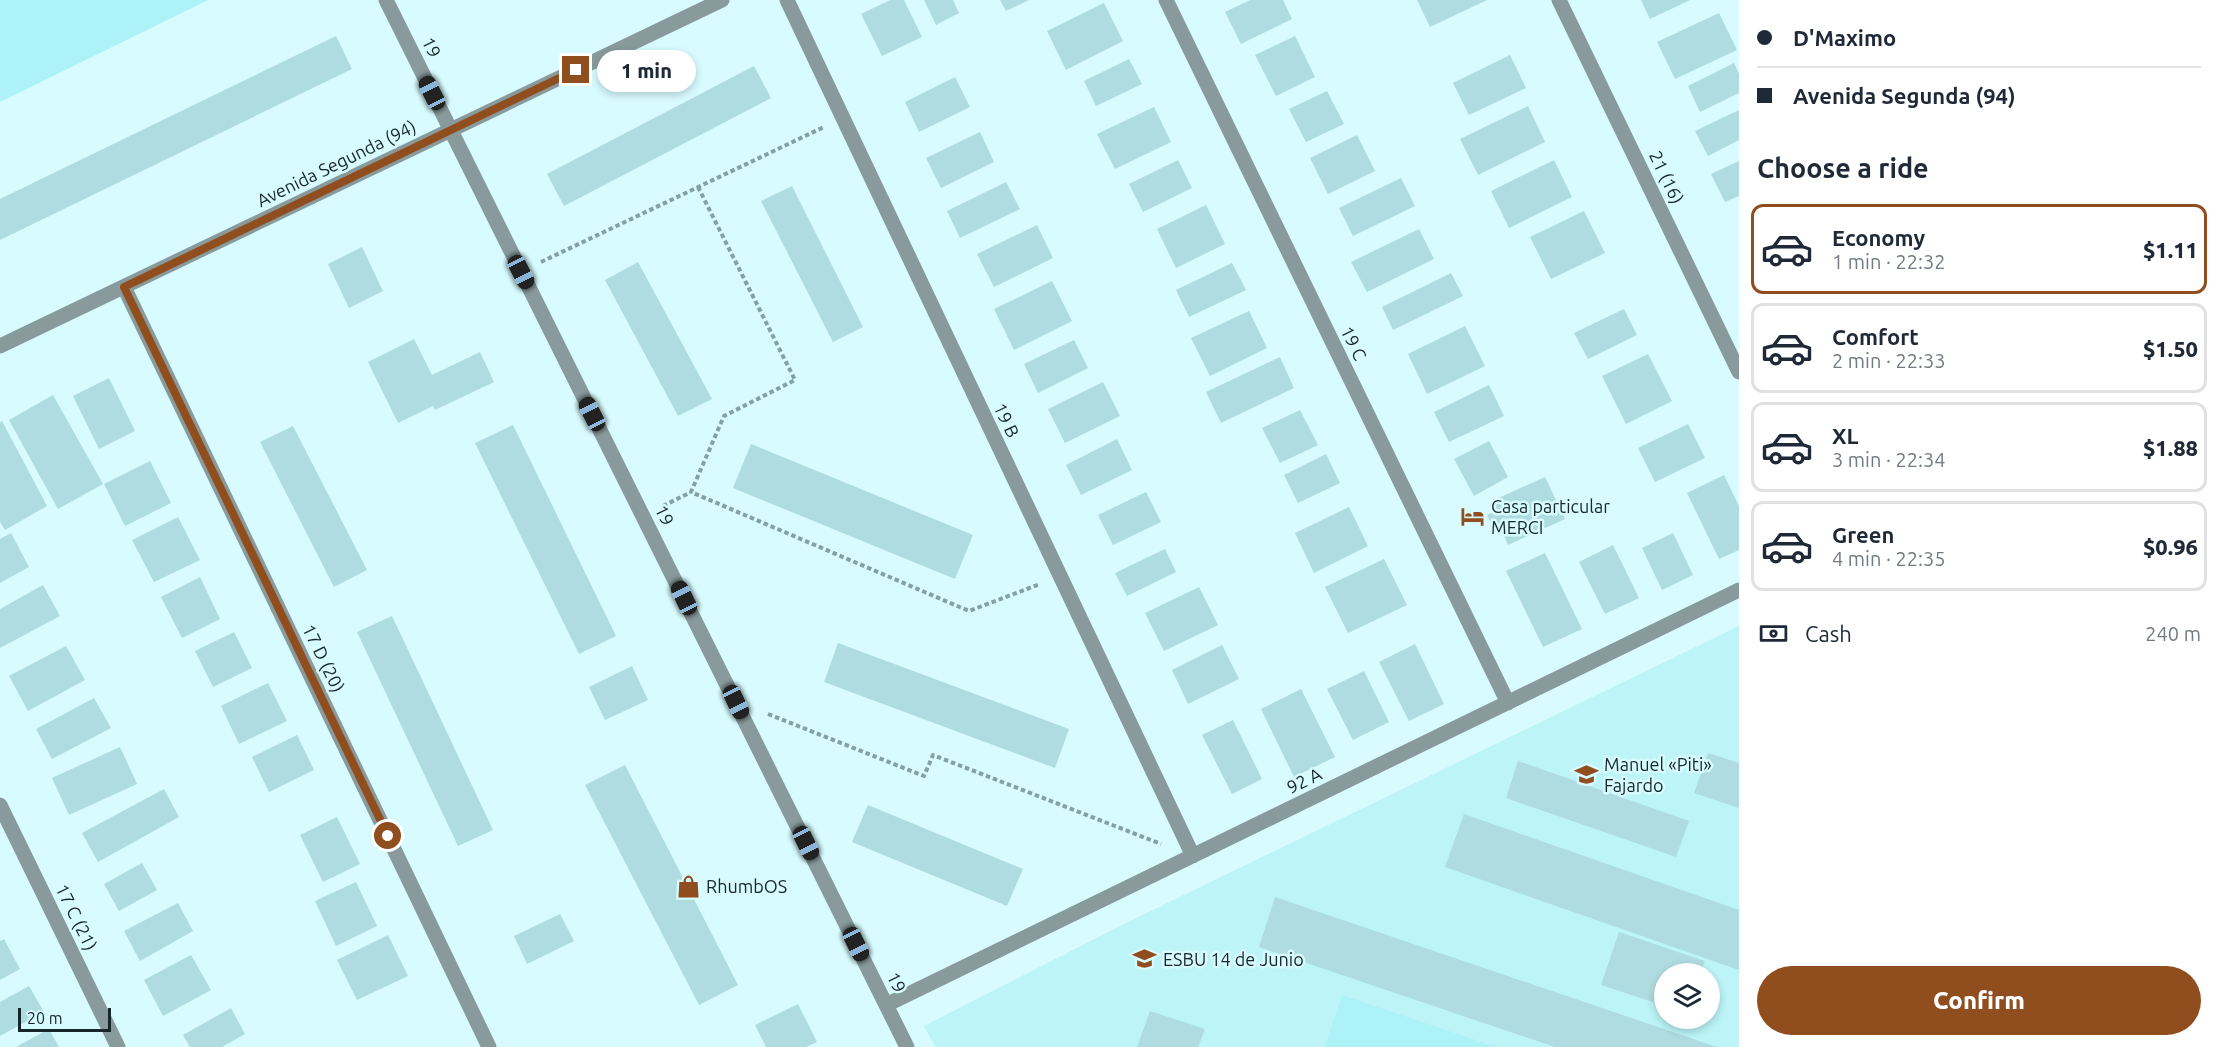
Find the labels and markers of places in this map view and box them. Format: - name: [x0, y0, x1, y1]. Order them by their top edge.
- place label: Casa particular MERCI: [1491, 496, 1610, 537]
- hotel icon: Casa particular MERCI: [1460, 503, 1486, 529]
- place label: Manuel «Piti» Fajardo: [1604, 754, 1712, 795]
- school or university icon: Manuel «Piti» Fajardo: [1573, 761, 1599, 787]
- shop icon: RhumbOS: [675, 873, 701, 899]
- place label: RhumbOS: [706, 876, 787, 896]
- school or university icon: ESBU 14 de Junio: [1132, 946, 1158, 972]
- place label: ESBU 14 de Junio: [1163, 949, 1304, 969]

